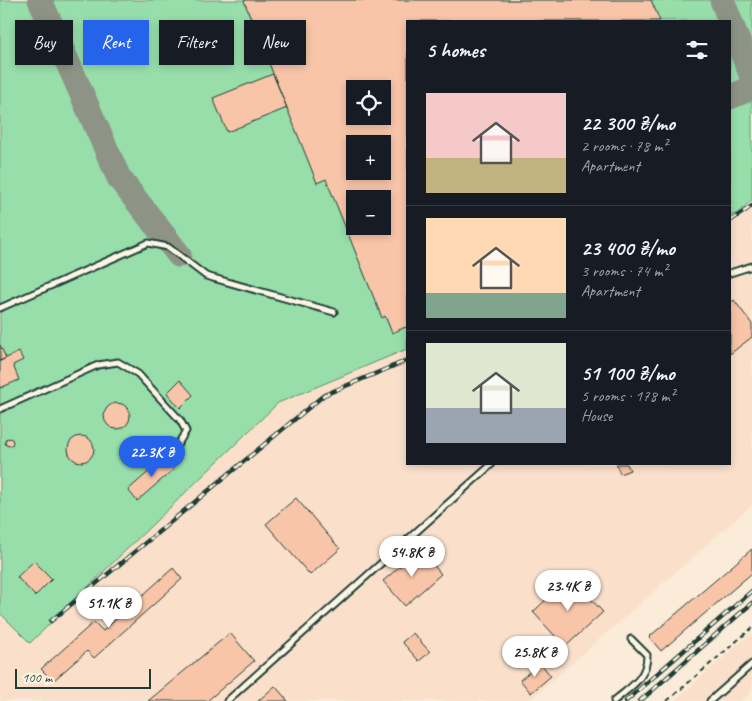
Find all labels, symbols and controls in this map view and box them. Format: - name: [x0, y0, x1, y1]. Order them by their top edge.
- chip: Buy: [15, 20, 73, 65]
- chip: Rent: [83, 20, 149, 65]
- chip: Filters: [159, 20, 234, 65]
- chip: New: [244, 20, 306, 65]
- icon: filters: [683, 36, 711, 64]
- text: 5 homes: [426, 37, 485, 63]
- map controls: [346, 80, 391, 235]
- button: locate: [346, 80, 391, 125]
- text: 22 300 ₴/mo: [581, 110, 675, 136]
- icon: home: [466, 113, 526, 173]
- button: +: [346, 135, 391, 180]
- text: 2 rooms · 78 m²: [581, 136, 667, 156]
- text: Apartment: [581, 156, 640, 176]
- button: −: [346, 190, 391, 235]
- text: 23 400 ₴/mo: [581, 235, 675, 261]
- icon: home: [466, 238, 526, 298]
- text: 3 rooms · 74 m²: [581, 261, 667, 281]
- text: Apartment: [581, 281, 640, 301]
- text: 51 100 ₴/mo: [581, 360, 675, 386]
- icon: home: [466, 363, 526, 423]
- text: 5 rooms · 178 m²: [581, 386, 675, 406]
- text: House: [581, 406, 612, 426]
- pin: 22.3K ₴: [106, 436, 198, 478]
- text: 22.3K ₴: [130, 442, 174, 462]
- pin: 54.8K ₴: [366, 536, 458, 578]
- text: 54.8K ₴: [390, 542, 434, 562]
- pin: 23.4K ₴: [522, 570, 614, 612]
- text: 23.4K ₴: [546, 576, 590, 596]
- pin: 51.1K ₴: [63, 586, 155, 629]
- text: 51.1K ₴: [87, 593, 131, 613]
- pin: 25.8K ₴: [489, 636, 581, 678]
- text: 25.8K ₴: [513, 642, 557, 662]
- scale bar: [15, 666, 151, 689]
- text: 100 m: [22, 669, 52, 686]

